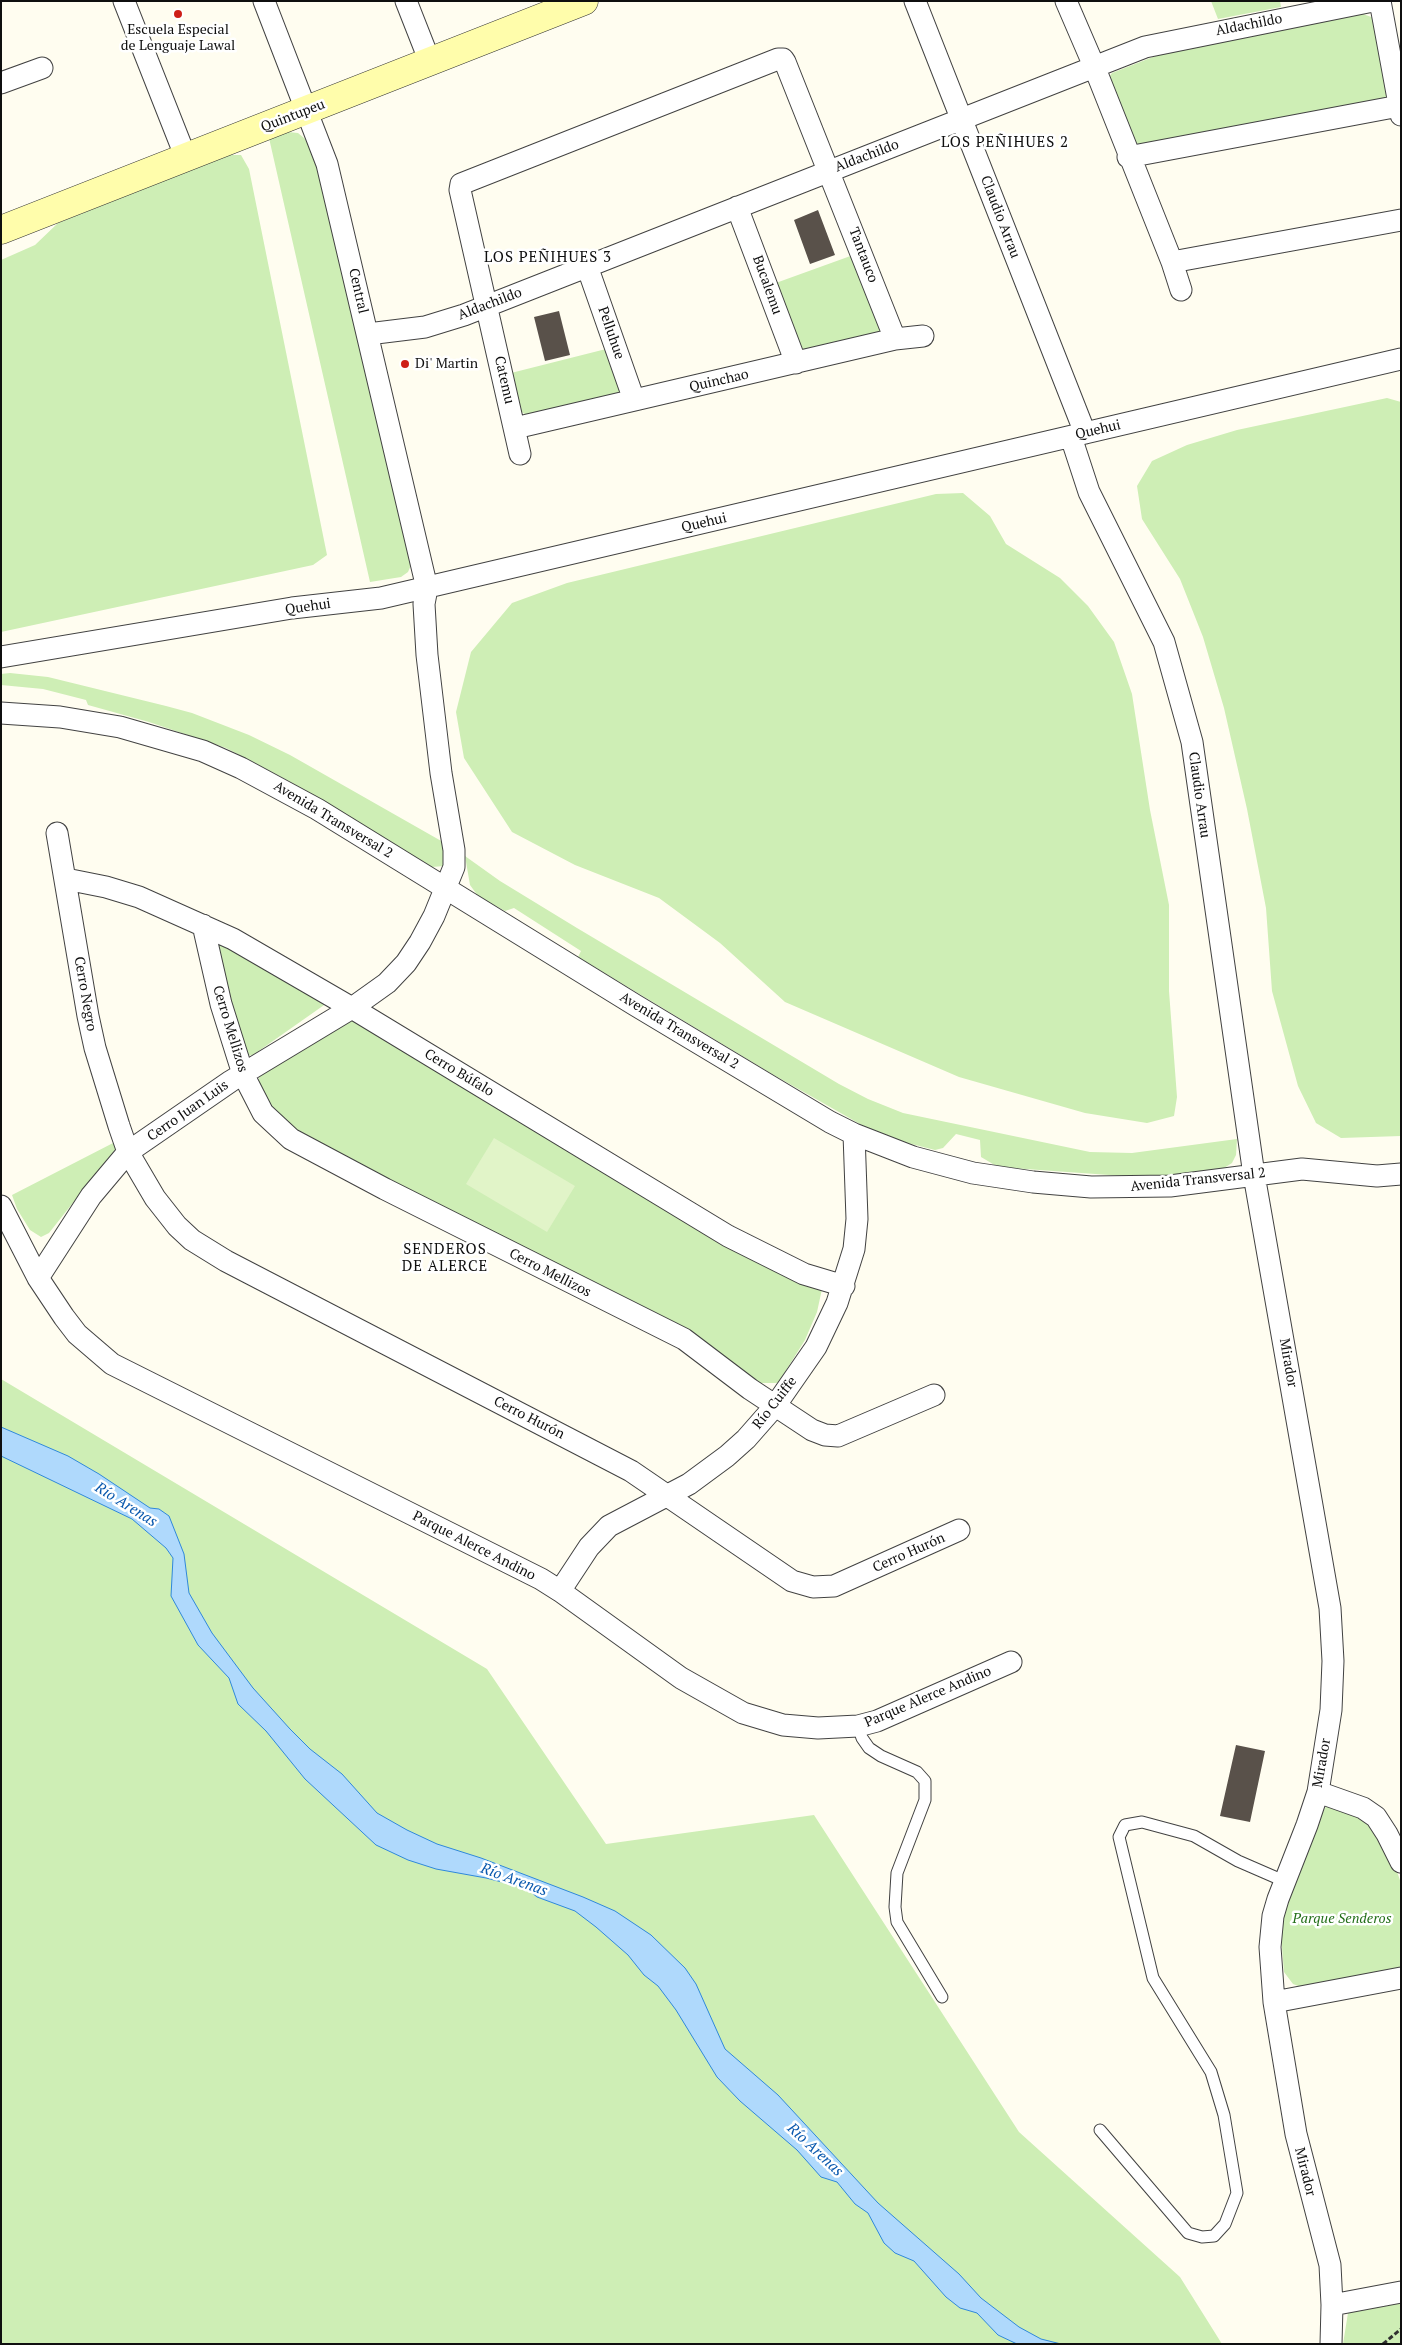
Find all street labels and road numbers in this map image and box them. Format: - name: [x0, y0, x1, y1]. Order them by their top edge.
- street label: Aldachildo: [1214, 10, 1284, 40]
- street label: Quintupeu: [259, 96, 327, 136]
- street label: Aldachildo: [833, 136, 901, 176]
- street label: Claudio Arrau: [977, 173, 1023, 261]
- street label: Tantauco: [845, 225, 881, 285]
- street label: Bucalemu: [749, 253, 785, 317]
- street label: Central: [345, 267, 371, 315]
- street label: Aldachildo: [456, 284, 524, 324]
- street label: Pelluhue: [594, 304, 628, 362]
- street label: Catemu: [490, 355, 518, 405]
- street label: Quinchao: [688, 366, 750, 396]
- street label: Quehui: [1074, 417, 1122, 443]
- street label: Quehui: [680, 510, 728, 536]
- street label: Quehui: [284, 595, 332, 619]
- street label: Claudio Arrau: [1185, 751, 1213, 839]
- street label: Avenida Transversal 2: [270, 778, 396, 862]
- street label: Cerro Negro: [70, 955, 100, 1033]
- street label: Cerro Mellizos: [209, 984, 251, 1074]
- street label: Avenida Transversal 2: [616, 989, 742, 1073]
- street label: Cerro Búfalo: [421, 1046, 497, 1100]
- street label: Cerro Juan Luis: [144, 1077, 232, 1145]
- street label: Avenida Transversal 2: [1130, 1165, 1266, 1195]
- street label: Cerro Mellizos: [506, 1245, 594, 1301]
- street label: Mirador: [1275, 1337, 1301, 1389]
- street label: Río Cuiffe: [749, 1373, 801, 1433]
- street label: Cerro Hurón: [491, 1393, 567, 1443]
- street label: Parque Alerce Andino: [410, 1508, 538, 1584]
- street label: Cerro Hurón: [870, 1530, 948, 1576]
- street label: Parque Alerce Andino: [862, 1663, 994, 1731]
- street label: Mirador: [1309, 1737, 1335, 1789]
- street label: Mirador: [1291, 2146, 1319, 2198]

